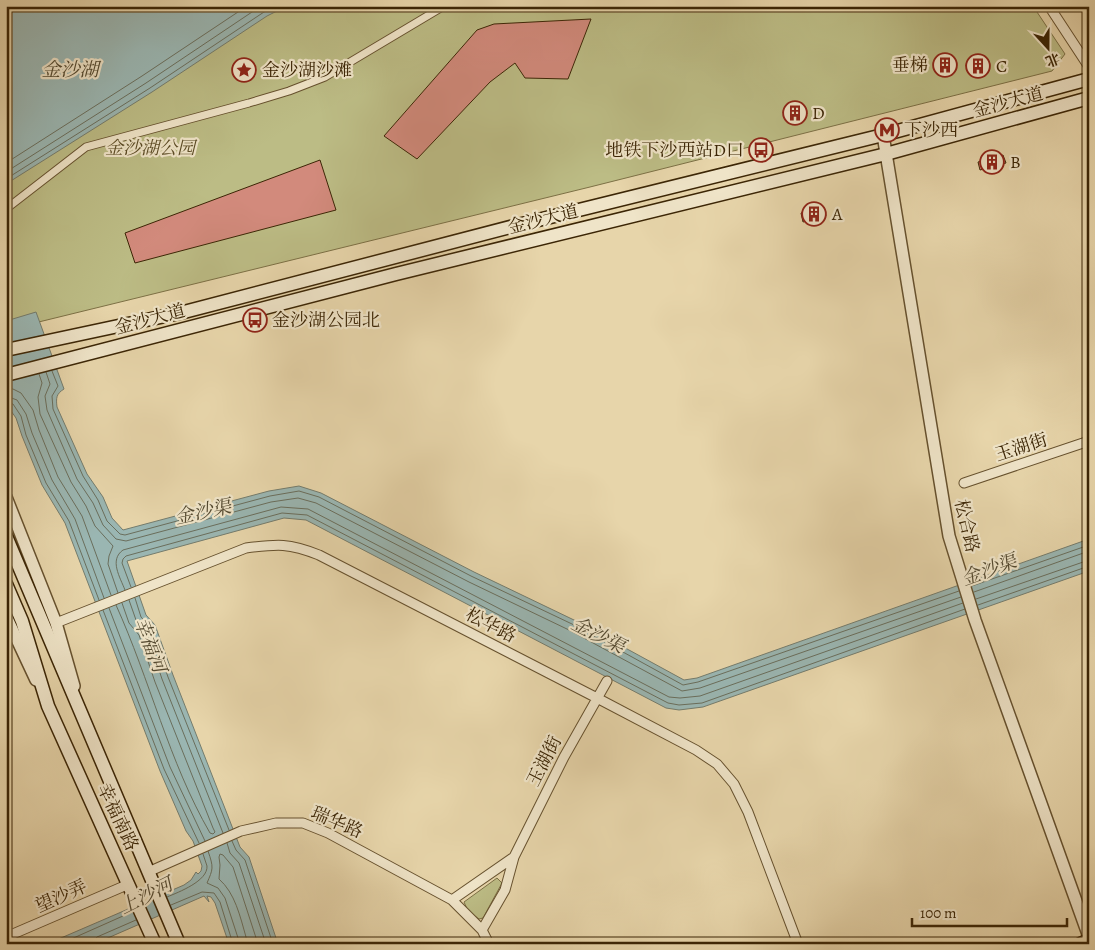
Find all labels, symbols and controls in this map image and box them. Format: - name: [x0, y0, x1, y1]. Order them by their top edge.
- north arrow: [1022, 22, 1072, 72]
- text: 北: [1043, 48, 1062, 71]
- building icon: 垂梯: [932, 52, 958, 78]
- place label: 垂梯: [892, 53, 928, 77]
- building icon: C: [965, 53, 991, 79]
- place label: C: [996, 54, 1007, 78]
- water label: 金沙湖: [41, 57, 101, 83]
- place icon: 金沙湖沙滩: [231, 57, 257, 83]
- place label: 金沙湖沙滩: [262, 58, 352, 82]
- street label: 金沙大道: [970, 81, 1046, 123]
- building icon: D: [782, 100, 808, 126]
- place label: D: [812, 101, 825, 125]
- metro station icon: 下沙西: [874, 117, 900, 143]
- place label: 下沙西: [904, 118, 958, 142]
- park label: 金沙湖公园: [105, 136, 198, 160]
- bus stop icon: 地铁下沙西站D口: [748, 137, 774, 163]
- place label: 地铁下沙西站D口: [605, 138, 744, 162]
- building icon: B: [979, 149, 1005, 175]
- place label: B: [1010, 150, 1021, 174]
- street label: 金沙大道: [505, 199, 581, 239]
- building icon: A: [801, 201, 827, 227]
- place label: A: [831, 202, 843, 226]
- street label: 金沙大道: [112, 298, 188, 340]
- bus stop icon: 金沙湖公园北: [242, 307, 268, 333]
- place label: 金沙湖公园北: [272, 308, 380, 332]
- street label: 玉湖街: [992, 427, 1050, 467]
- water label: 金沙渠: [172, 493, 237, 531]
- street label: 松合路: [949, 497, 985, 555]
- water label: 金沙渠: [958, 547, 1023, 592]
- street label: 松华路: [461, 602, 521, 648]
- water label: 金沙渠: [567, 610, 632, 661]
- water label: 幸福河: [128, 614, 173, 679]
- street label: 玉湖街: [521, 731, 567, 791]
- street label: 幸福南路: [92, 779, 144, 855]
- street label: 瑞华路: [307, 800, 367, 844]
- water label: 上沙河: [115, 870, 180, 921]
- street label: 望沙弄: [31, 874, 91, 918]
- scale bar: [912, 895, 1068, 927]
- text: 100 m: [920, 903, 957, 923]

